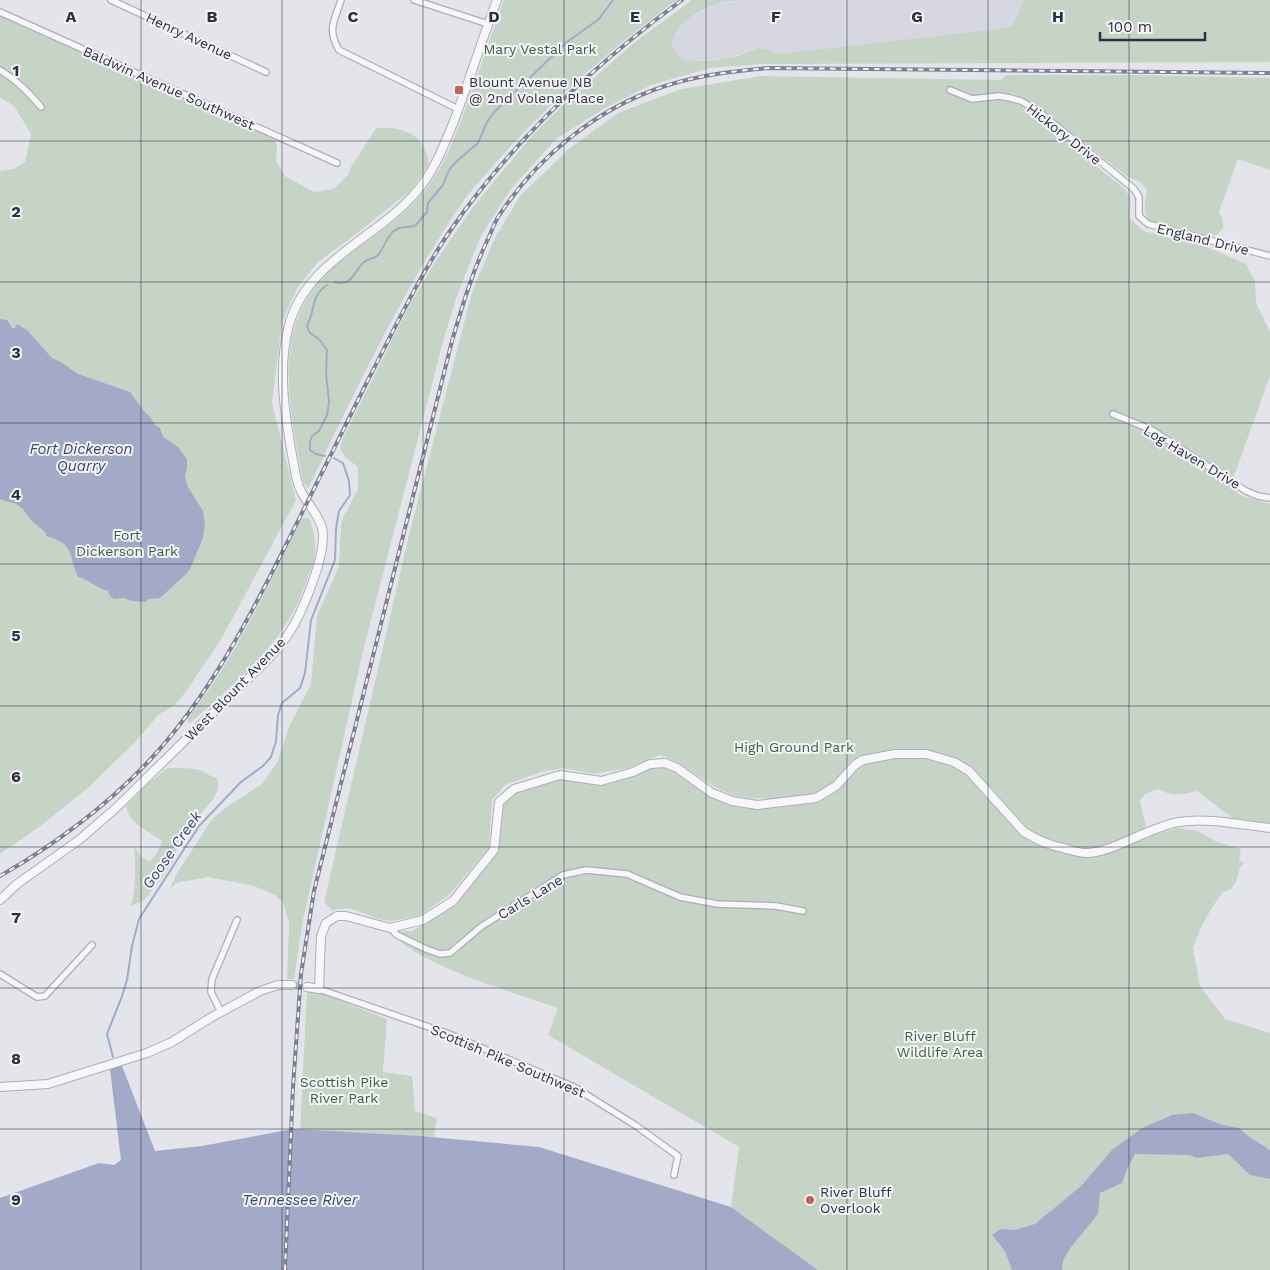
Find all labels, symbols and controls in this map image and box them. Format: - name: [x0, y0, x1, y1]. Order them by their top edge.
- text: A: [66, 7, 77, 26]
- text: B: [207, 7, 218, 26]
- text: C: [348, 7, 359, 26]
- text: D: [488, 7, 500, 26]
- text: E: [630, 7, 640, 26]
- text: F: [771, 7, 781, 26]
- text: G: [911, 7, 923, 26]
- text: H: [1052, 7, 1064, 26]
- street label: Henry Avenue: [143, 9, 235, 63]
- scale bar: [1100, 10, 1205, 42]
- text: 100 m: [1108, 18, 1152, 36]
- park label: Mary Vestal Park: [483, 41, 597, 57]
- street label: Baldwin Avenue Southwest: [81, 43, 257, 133]
- text: 1: [13, 61, 19, 80]
- place label: Blount Avenue NB @ 2nd Volena Place: [469, 74, 604, 106]
- marker: Blount Avenue NB @ 2nd Volena Place: [453, 84, 465, 96]
- street label: Hickory Drive: [1024, 100, 1104, 168]
- text: 2: [11, 202, 21, 221]
- street label: England Drive: [1155, 220, 1251, 258]
- text: 3: [11, 343, 21, 362]
- street label: Log Haven Drive: [1141, 422, 1243, 492]
- water label: Fort Dickerson Quarry: [29, 440, 133, 475]
- text: 4: [11, 485, 21, 504]
- park label: Fort Dickerson Park: [76, 527, 178, 559]
- text: 5: [11, 626, 21, 645]
- street label: West Blount Avenue: [181, 634, 289, 744]
- park label: High Ground Park: [734, 739, 854, 755]
- text: 6: [11, 767, 21, 786]
- water label: Goose Creek: [139, 807, 206, 892]
- street label: Carls Lane: [495, 871, 565, 923]
- text: 7: [11, 908, 21, 927]
- street label: Scottish Pike Southwest: [428, 1021, 588, 1101]
- park label: River Bluff Wildlife Area: [897, 1028, 983, 1060]
- text: 8: [11, 1049, 21, 1068]
- park label: Scottish Pike River Park: [300, 1074, 388, 1106]
- place label: River Bluff Overlook: [820, 1184, 892, 1216]
- text: 9: [11, 1190, 21, 1209]
- water label: Tennessee River: [242, 1191, 359, 1209]
- marker: River Bluff Overlook: [804, 1194, 816, 1206]

